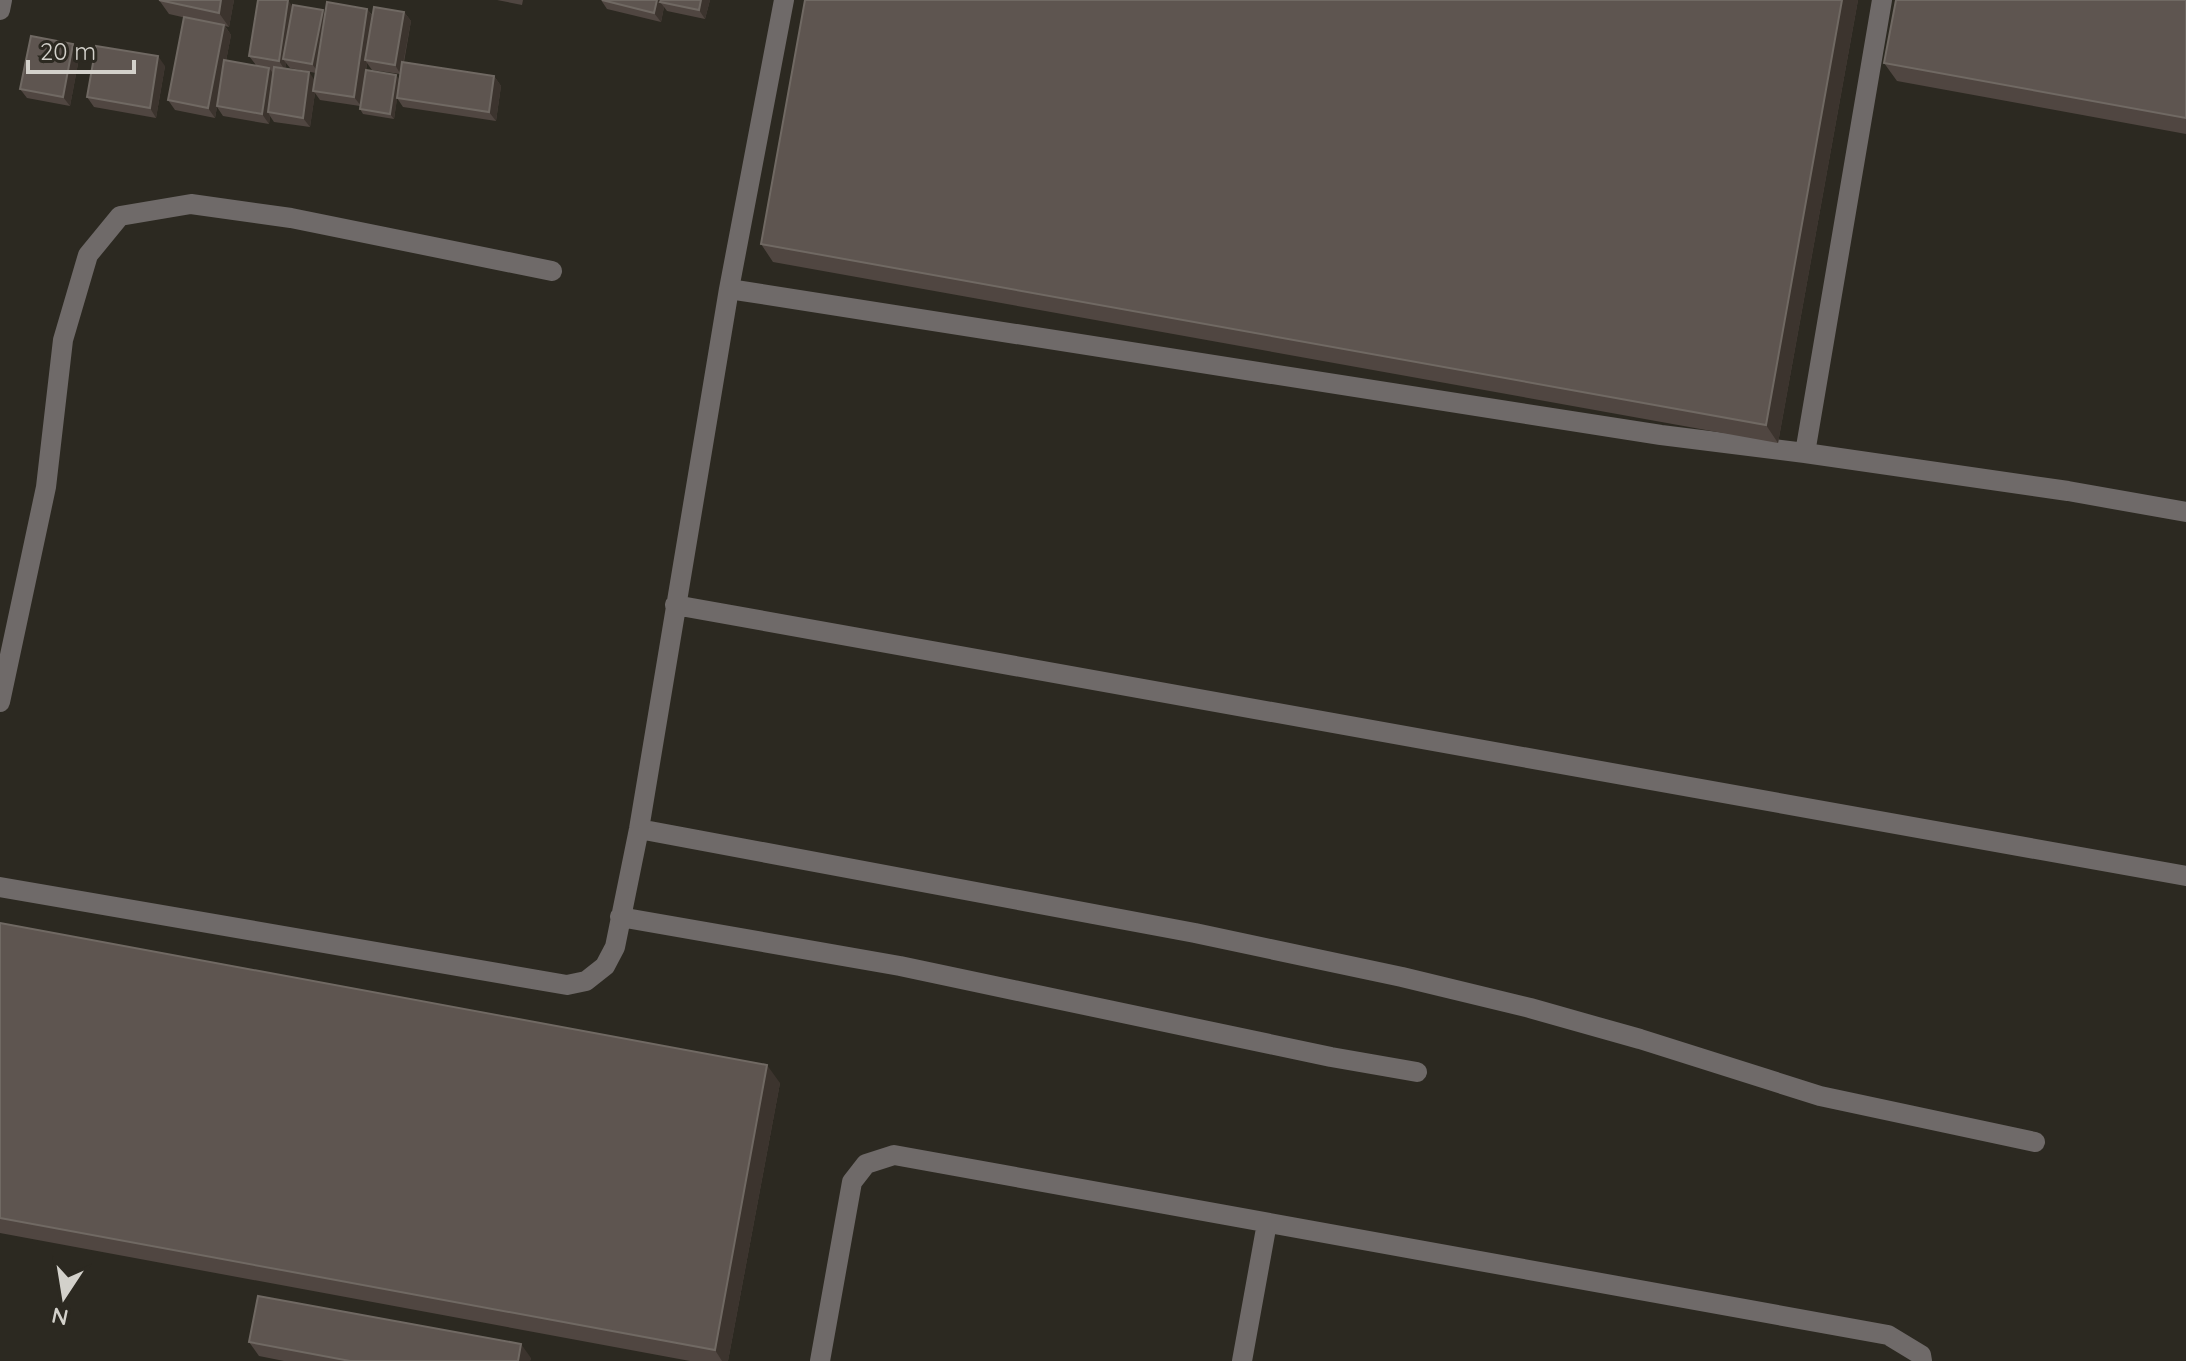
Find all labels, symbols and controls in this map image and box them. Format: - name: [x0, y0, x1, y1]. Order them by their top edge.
- scale bar: [28, 24, 134, 74]
- text: 20 m: [40, 36, 96, 66]
- north arrow: [24, 1257, 104, 1337]
- text: N: [49, 1301, 71, 1332]

